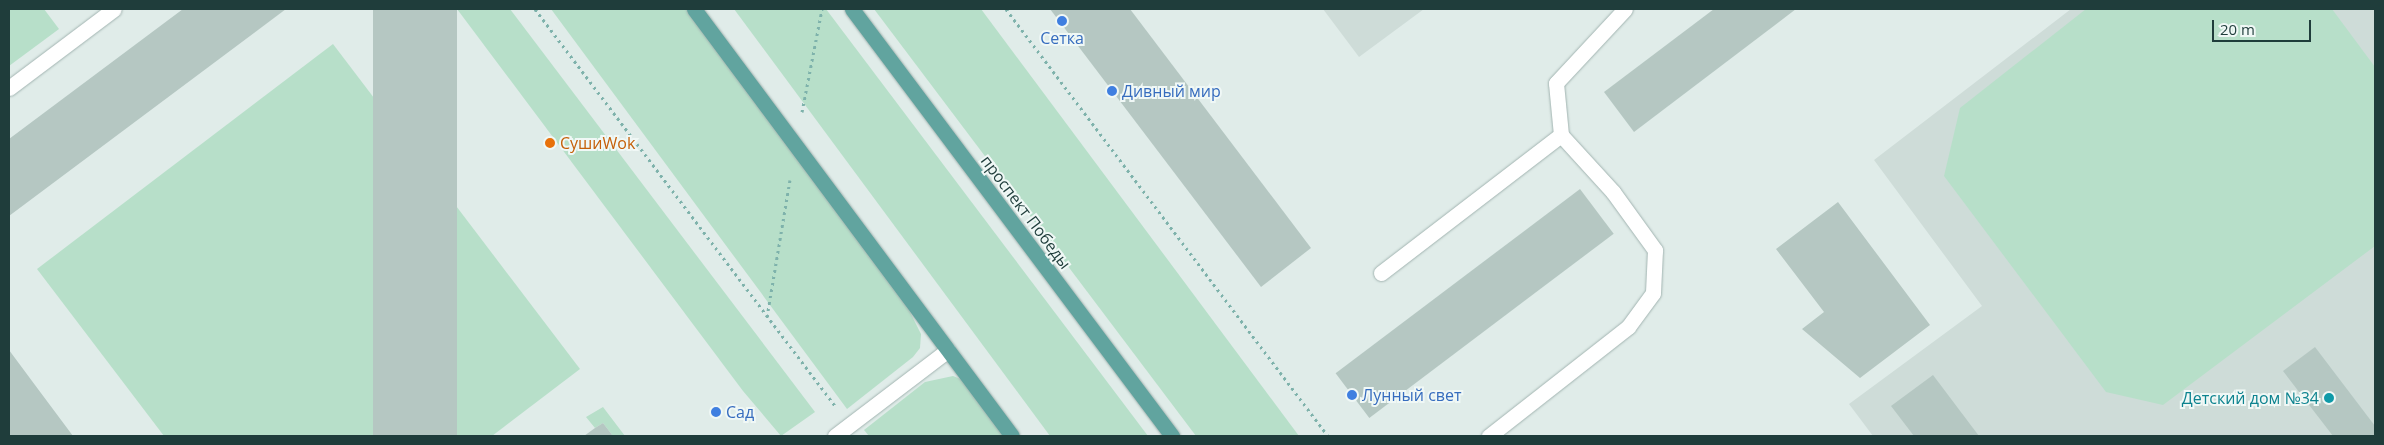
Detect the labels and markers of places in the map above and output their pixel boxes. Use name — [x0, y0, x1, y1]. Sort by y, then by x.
marker: Сетка — [1056, 15, 1068, 27]
place label: Сетка — [1040, 28, 1084, 48]
place label: Дивный мир — [1122, 81, 1221, 101]
marker: Дивный мир — [1106, 85, 1118, 97]
place label: СушиWok — [560, 133, 635, 153]
marker: СушиWok — [544, 137, 556, 149]
place label: Лунный свет — [1362, 385, 1461, 405]
place label: Детский дом №34 — [2182, 388, 2319, 408]
marker: Лунный свет — [1346, 389, 1358, 401]
marker: Детский дом №34 — [2323, 392, 2335, 404]
place label: Сад — [726, 402, 754, 422]
marker: Сад — [710, 406, 722, 418]

